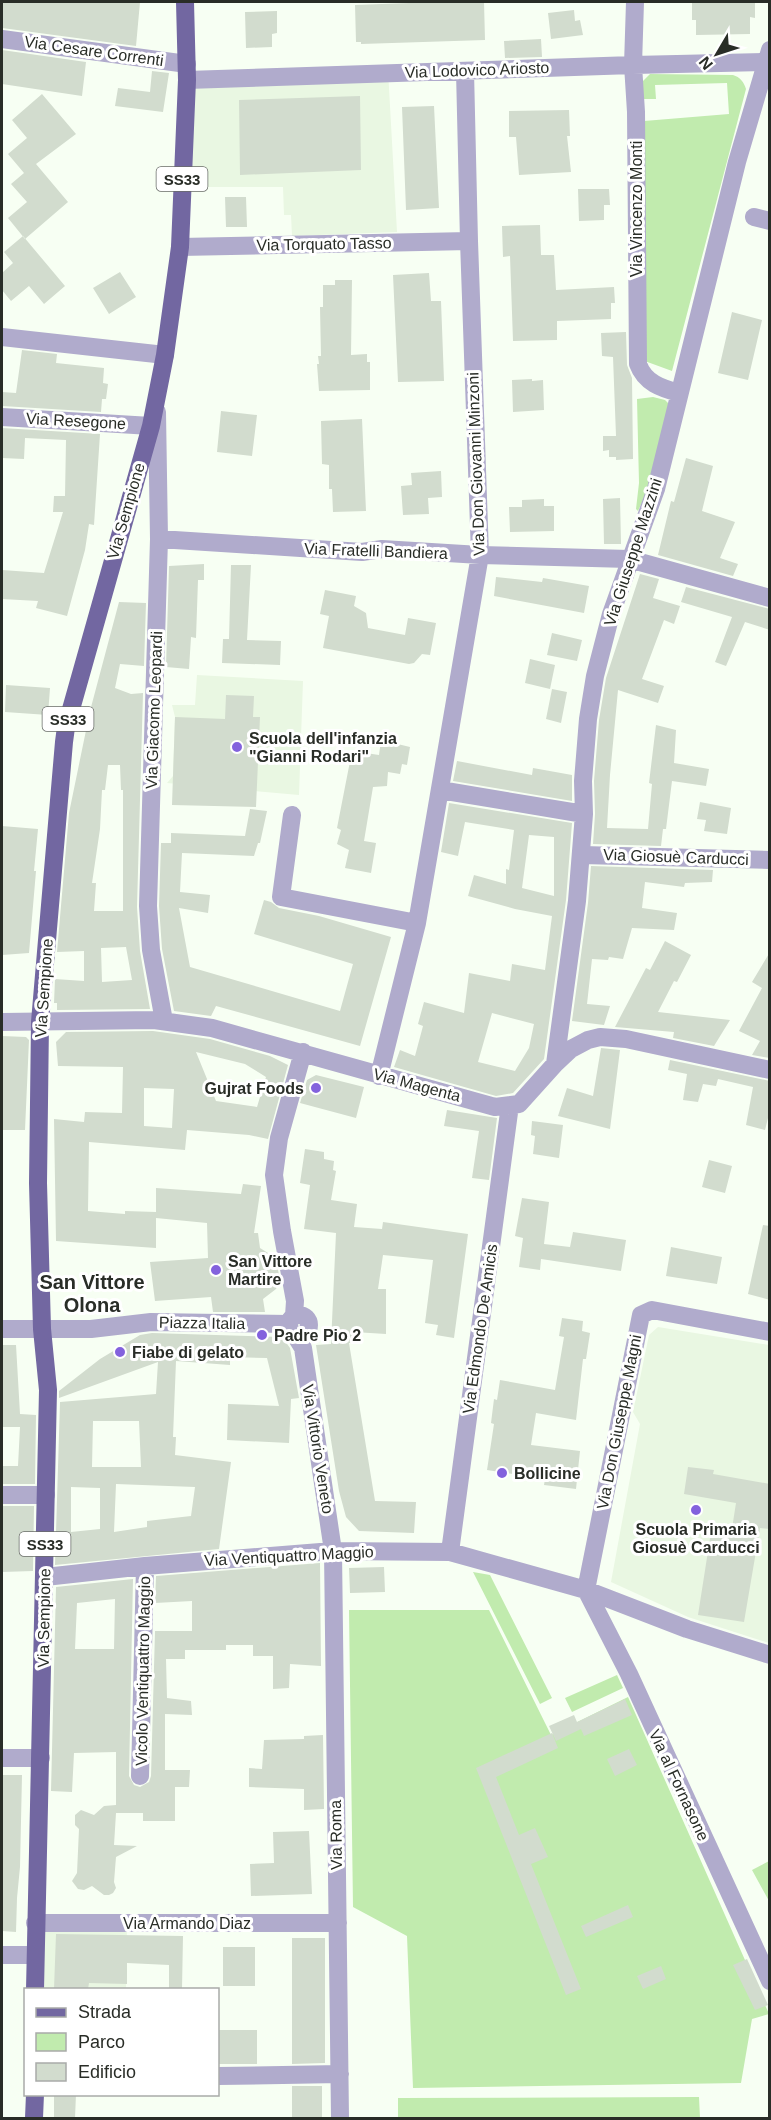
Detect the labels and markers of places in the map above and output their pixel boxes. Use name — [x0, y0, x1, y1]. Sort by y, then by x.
place label: Scuola dell'infanzia "Gianni Rodari" — [249, 730, 397, 765]
marker: Scuola dell'infanzia "Gianni Rodari" — [230, 740, 244, 754]
place label: Gujrat Foods — [204, 1080, 304, 1097]
marker: Gujrat Foods — [309, 1081, 323, 1095]
place label: San Vittore Martire — [228, 1253, 312, 1288]
marker: San Vittore Martire — [209, 1263, 223, 1277]
place label: Padre Pio 2 — [274, 1327, 361, 1344]
marker: Padre Pio 2 — [255, 1328, 269, 1342]
place label: Fiabe di gelato — [132, 1344, 244, 1361]
marker: Fiabe di gelato — [113, 1345, 127, 1359]
place label: Bollicine — [514, 1465, 581, 1482]
marker: Bollicine — [495, 1466, 509, 1480]
marker: Scuola Primaria Giosuè Carducci — [689, 1503, 703, 1517]
place label: Scuola Primaria Giosuè Carducci — [632, 1521, 760, 1556]

